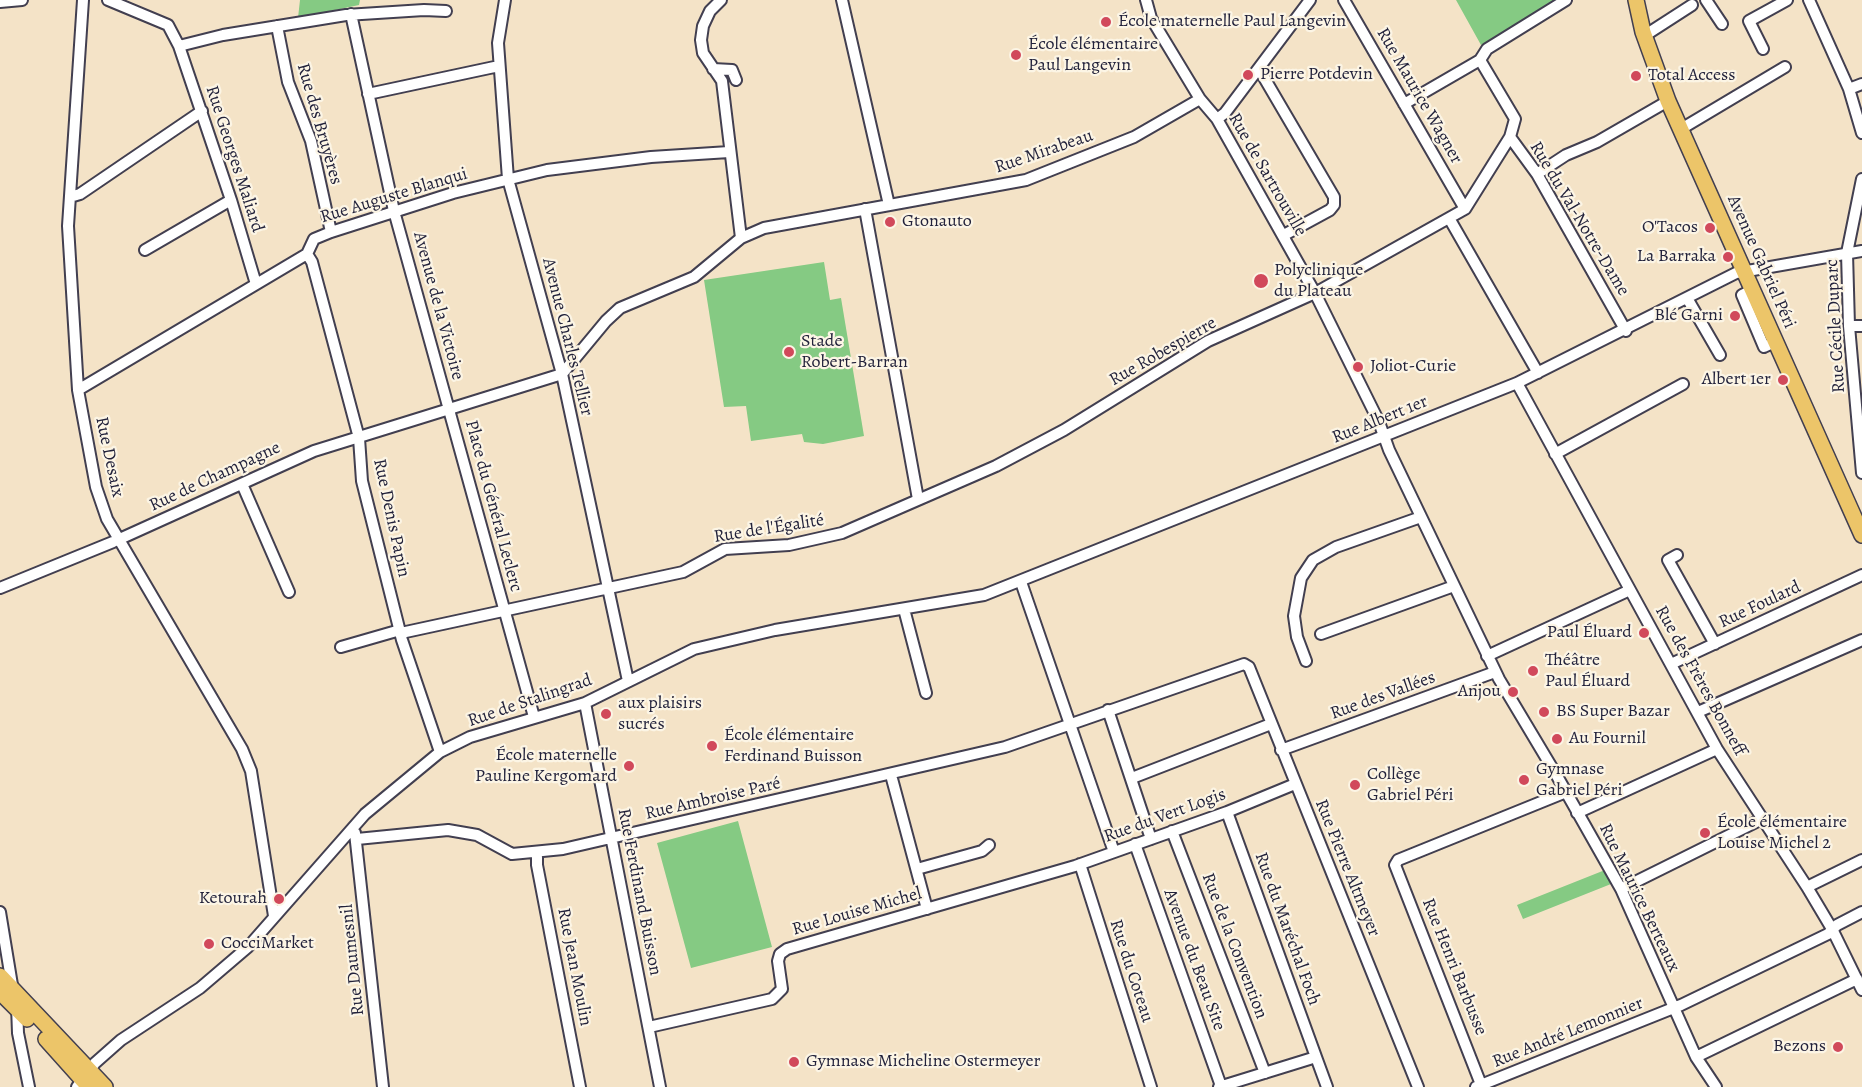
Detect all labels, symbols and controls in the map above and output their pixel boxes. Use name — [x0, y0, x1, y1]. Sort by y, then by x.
place label: École maternelle Paul Langevin — [1118, 11, 1346, 33]
marker: École maternelle Paul Langevin — [1099, 15, 1113, 29]
street label: Rue Maurice Wagner — [1371, 24, 1467, 168]
place label: École élémentaire Paul Langevin — [1028, 34, 1158, 76]
marker: École élémentaire Paul Langevin — [1009, 48, 1023, 62]
street label: Rue des Bruyères — [291, 61, 347, 187]
place label: Pierre Potdevin — [1260, 64, 1373, 86]
place label: Total Access — [1648, 65, 1735, 87]
marker: Pierre Potdevin — [1241, 68, 1255, 82]
marker: Total Access — [1629, 69, 1643, 83]
street label: Rue Georges Maliard — [200, 83, 268, 235]
street label: Rue de Sartrouville — [1223, 109, 1311, 241]
street label: Rue Mirabeau — [992, 125, 1096, 179]
street label: Rue du Val-Notre-Dame — [1524, 138, 1634, 300]
street label: Rue Auguste Blanqui — [318, 163, 470, 229]
street label: Avenue Gabriel Péri — [1722, 192, 1800, 332]
place label: Gtonauto — [902, 211, 972, 233]
marker: Gtonauto — [883, 215, 897, 229]
place label: O'Tacos — [1642, 217, 1698, 239]
marker: O'Tacos — [1703, 221, 1717, 235]
street label: Avenue de la Victoire — [408, 230, 468, 382]
place label: La Barraka — [1637, 246, 1716, 268]
marker: La Barraka — [1721, 250, 1735, 264]
street label: Avenue Charles Tellier — [537, 256, 597, 418]
street label: Rue Cécile Duparc — [1822, 258, 1850, 394]
place label: Polyclinique du Plateau — [1274, 260, 1363, 302]
marker: Polyclinique du Plateau — [1252, 272, 1270, 290]
place label: Blé Garni — [1654, 305, 1723, 327]
marker: Blé Garni — [1728, 309, 1742, 323]
street label: Rue Robespierre — [1106, 313, 1220, 391]
place label: Stade Robert-Barran — [801, 331, 908, 374]
marker: Stade Robert-Barran — [782, 345, 796, 359]
place label: Joliot-Curie — [1370, 356, 1456, 378]
marker: Joliot-Curie — [1351, 360, 1365, 374]
place label: Albert 1er — [1702, 369, 1771, 391]
marker: Albert 1er — [1776, 373, 1790, 387]
street label: Rue Albert 1er — [1329, 391, 1431, 449]
street label: Rue Desaix — [90, 415, 128, 499]
street label: Place du Général Leclerc — [460, 418, 526, 594]
street label: Rue de Champagne — [146, 437, 284, 517]
street label: Rue Denis Papin — [368, 457, 414, 579]
street label: Rue de l'Égalité — [712, 510, 826, 548]
street label: Rue Foulard — [1716, 577, 1804, 633]
street label: Rue des Frères Bonneff — [1650, 602, 1750, 760]
place label: Paul Éluard — [1547, 622, 1632, 644]
marker: Paul Éluard — [1637, 626, 1651, 640]
place label: Théâtre Paul Éluard — [1545, 650, 1630, 692]
marker: Théâtre Paul Éluard — [1526, 664, 1540, 678]
street label: Rue des Vallées — [1327, 667, 1439, 725]
street label: Rue de Stalingrad — [465, 670, 595, 732]
place label: Anjou — [1458, 681, 1501, 703]
marker: Anjou — [1506, 685, 1520, 699]
place label: aux plaisirs sucrés — [618, 693, 702, 736]
place label: BS Super Bazar — [1556, 701, 1670, 723]
marker: BS Super Bazar — [1537, 705, 1551, 719]
marker: aux plaisirs sucrés — [599, 707, 613, 721]
place label: École élémentaire Ferdinand Buisson — [724, 725, 862, 768]
place label: Au Fournil — [1569, 728, 1646, 750]
marker: Au Fournil — [1550, 732, 1564, 746]
marker: École élémentaire Ferdinand Buisson — [705, 739, 719, 753]
place label: École maternelle Pauline Kergomard — [475, 745, 617, 788]
marker: École maternelle Pauline Kergomard — [622, 759, 636, 773]
place label: Gymnase Gabriel Péri — [1536, 759, 1622, 802]
place label: Collège Gabriel Péri — [1367, 764, 1453, 806]
street label: Rue Ambroise Paré — [643, 773, 783, 825]
marker: Gymnase Gabriel Péri — [1517, 773, 1531, 787]
marker: Collège Gabriel Péri — [1348, 778, 1362, 792]
street label: Rue du Vert Logis — [1101, 784, 1229, 848]
street label: Rue Pierre Altmeyer — [1310, 796, 1384, 940]
street label: Rue Ferdinand Buisson — [612, 807, 666, 977]
place label: École élémentaire Louise Michel 2 — [1717, 812, 1847, 854]
street label: Rue Maurice Berteaux — [1594, 820, 1684, 976]
marker: École élémentaire Louise Michel 2 — [1698, 826, 1712, 840]
street label: Rue du Maréchal Foch — [1249, 850, 1325, 1008]
street label: Rue de la Convention — [1196, 870, 1272, 1022]
street label: Rue Louise Michel — [790, 883, 924, 941]
street label: Avenue du Beau Site — [1158, 886, 1230, 1034]
place label: Ketourah — [199, 888, 267, 910]
marker: Ketourah — [272, 892, 286, 906]
street label: Rue Henri Barbusse — [1417, 895, 1491, 1039]
street label: Rue Daumesnil — [336, 903, 370, 1017]
street label: Rue Jean Moulin — [552, 906, 596, 1028]
street label: Rue du Coteau — [1104, 917, 1158, 1025]
place label: CocciMarket — [221, 933, 314, 955]
marker: CocciMarket — [202, 937, 216, 951]
street label: Rue André Lemonnier — [1489, 993, 1647, 1073]
place label: Bezons — [1773, 1036, 1826, 1058]
marker: Bezons — [1831, 1040, 1845, 1054]
place label: Gymnase Micheline Ostermeyer — [806, 1051, 1041, 1073]
marker: Gymnase Micheline Ostermeyer — [787, 1055, 801, 1069]

